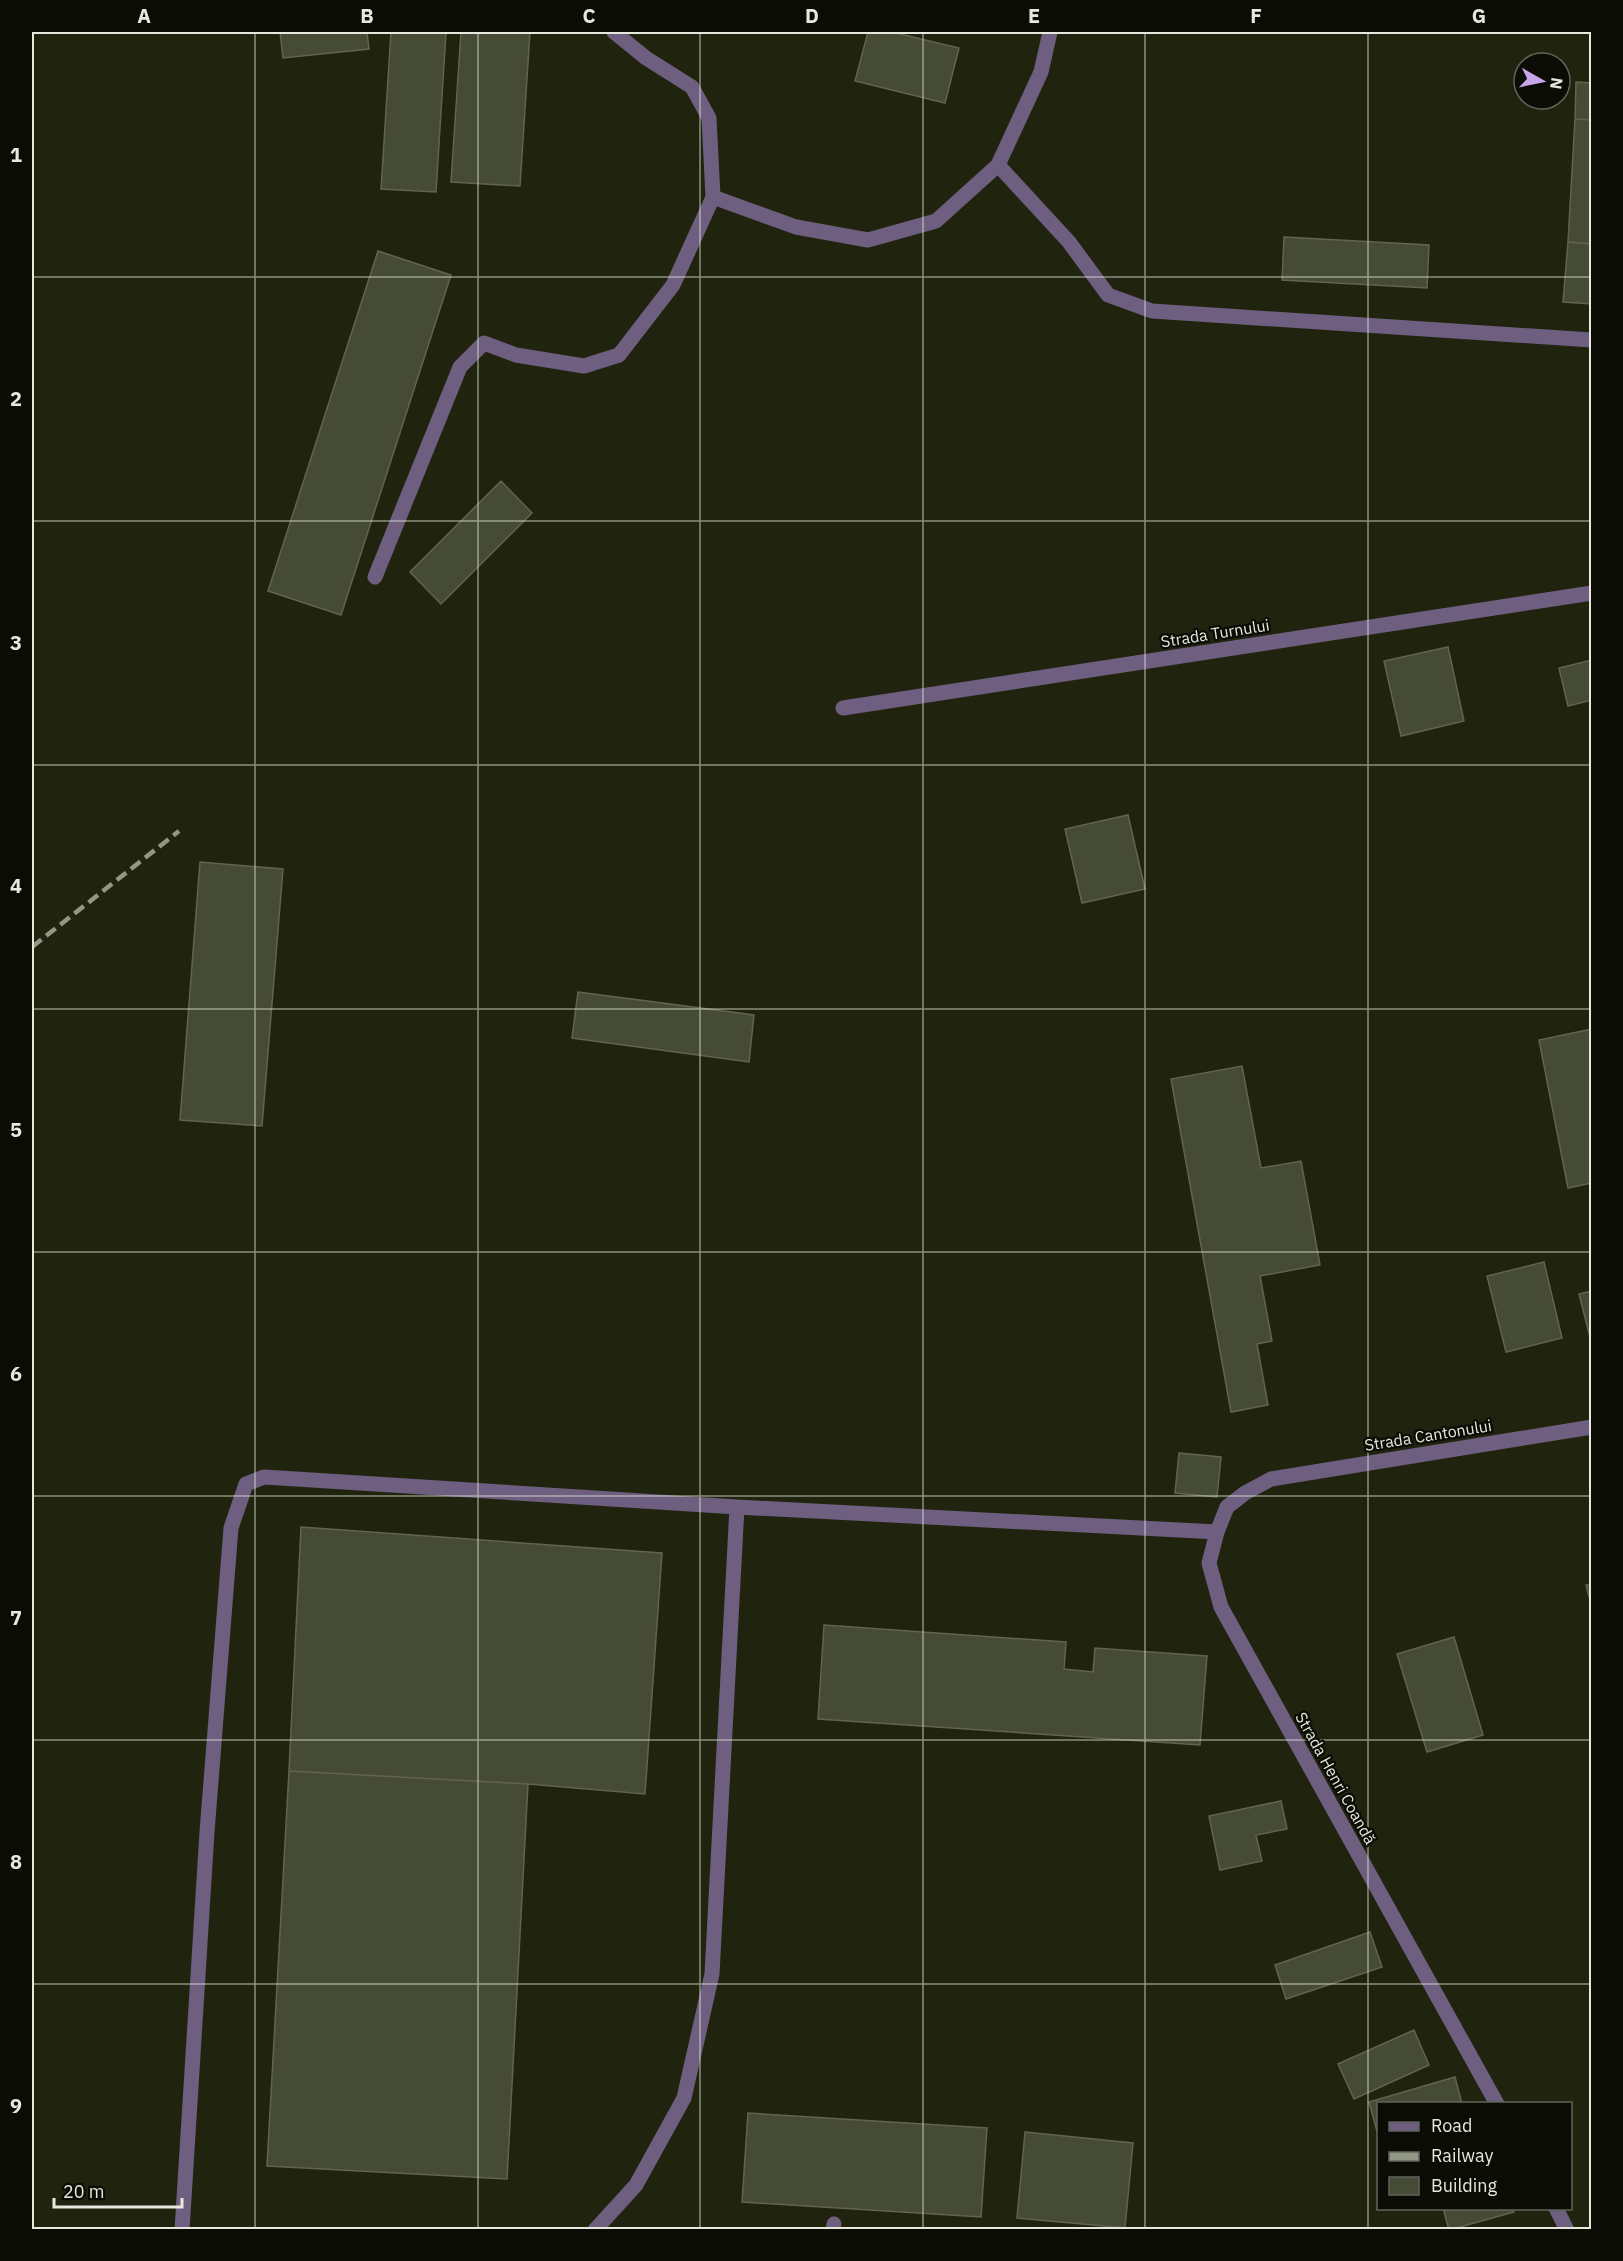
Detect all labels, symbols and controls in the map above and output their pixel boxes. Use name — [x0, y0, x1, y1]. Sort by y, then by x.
text: A — [137, 2, 151, 29]
text: B — [360, 2, 374, 29]
text: C — [582, 2, 596, 29]
text: D — [805, 2, 819, 29]
text: E — [1028, 2, 1040, 29]
text: F — [1250, 2, 1262, 29]
text: G — [1472, 2, 1486, 29]
north arrow — [1512, 51, 1572, 111]
text: N — [1546, 76, 1568, 91]
text: 1 — [10, 141, 22, 168]
text: 2 — [10, 385, 22, 412]
street label: Strada Turnului — [1159, 615, 1271, 651]
text: 3 — [10, 629, 22, 656]
text: 4 — [10, 872, 22, 899]
text: 5 — [10, 1116, 22, 1143]
text: 6 — [10, 1360, 22, 1387]
street label: Strada Cantonului — [1363, 1415, 1493, 1455]
text: 7 — [10, 1604, 22, 1631]
street label: Strada Henri Coandă — [1291, 1708, 1381, 1848]
text: 8 — [10, 1848, 22, 1875]
text: 9 — [10, 2092, 22, 2119]
legend — [1377, 2102, 1572, 2210]
text: Road — [1431, 2114, 1472, 2137]
text: Railway — [1431, 2144, 1493, 2167]
scale bar — [54, 2171, 182, 2209]
text: Building — [1431, 2174, 1498, 2197]
text: 20 m — [63, 2180, 105, 2203]

